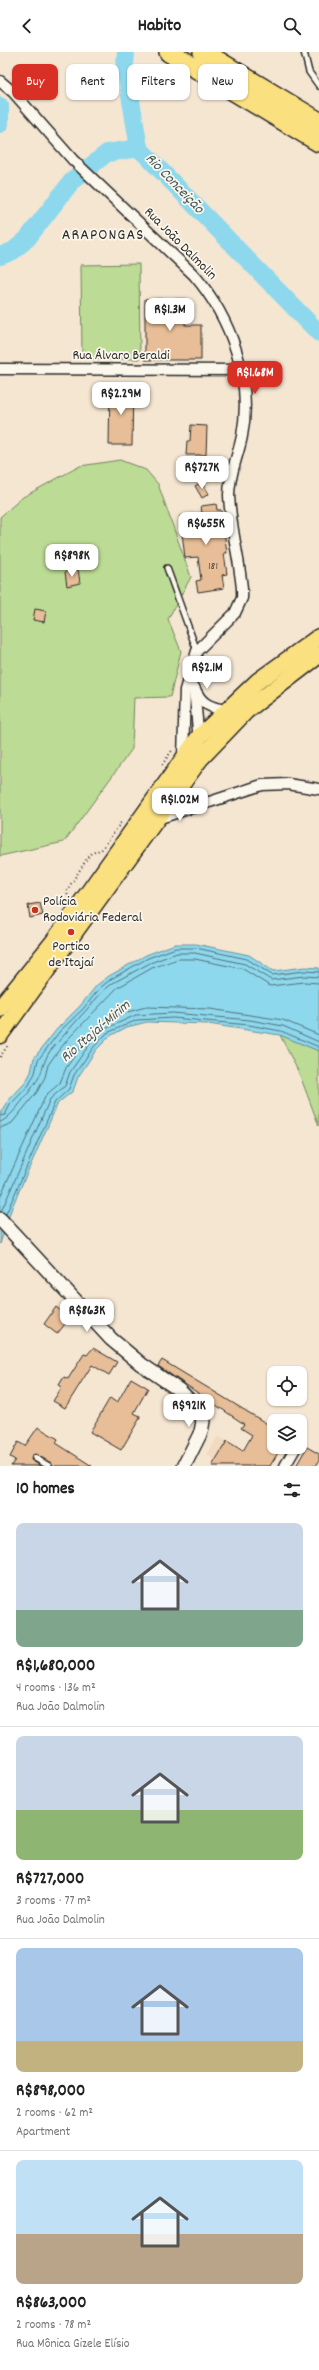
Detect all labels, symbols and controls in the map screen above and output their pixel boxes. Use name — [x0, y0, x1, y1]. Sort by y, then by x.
text: Habito — [138, 14, 181, 39]
icon: back — [16, 15, 38, 37]
icon: search — [281, 15, 303, 37]
chip: Buy — [12, 64, 58, 100]
chip: Rent — [66, 64, 119, 100]
chip: Filters — [127, 64, 190, 100]
chip: New — [198, 64, 248, 100]
water label: Rio Conceição — [139, 149, 209, 220]
street label: Rua João Dalmolin — [139, 203, 221, 285]
district label: ARAPONGAS — [62, 224, 144, 247]
pin: R$1.3M — [137, 298, 203, 332]
text: R$1.3M — [154, 301, 186, 320]
street label: Rua Álvaro Beraldi — [72, 346, 170, 366]
pin: R$1.68M — [218, 361, 292, 395]
text: R$1.68M — [236, 364, 274, 383]
pin: R$2.29M — [84, 382, 158, 416]
text: R$2.29M — [101, 385, 141, 404]
pin: R$727K — [169, 456, 235, 490]
text: R$727K — [185, 459, 219, 478]
pin: R$655K — [173, 512, 239, 546]
text: R$655K — [187, 515, 225, 534]
pin: R$898K — [39, 544, 105, 578]
text: R$898K — [54, 547, 90, 566]
house number: 181 — [208, 558, 218, 575]
pin: R$2.1M — [174, 656, 240, 690]
text: R$2.1M — [191, 659, 223, 678]
pin: R$1.02M — [143, 788, 217, 822]
text: R$1.02M — [161, 791, 199, 810]
place label: Polícia Rodoviária Federal — [43, 892, 143, 928]
marker: Polícia Rodoviária Federal — [30, 905, 40, 915]
marker: Portico de Itajaí — [66, 927, 76, 937]
place label: Portico de Itajaí — [49, 937, 95, 973]
water label: Rio Itajaí-Mirim — [56, 995, 136, 1069]
pin: R$863K — [54, 1299, 120, 1333]
text: R$863K — [69, 1302, 105, 1321]
map controls — [267, 1366, 307, 1454]
button: locate — [267, 1366, 307, 1406]
pin: R$921K — [156, 1394, 222, 1428]
text: R$921K — [172, 1397, 206, 1416]
button: layers — [267, 1414, 307, 1454]
text: 10 homes — [16, 1478, 75, 1502]
icon: filters — [281, 1479, 303, 1501]
icon: home — [124, 1549, 196, 1621]
text: R$1,680,000 — [16, 1655, 95, 1679]
text: 4 rooms · 136 m² — [16, 1679, 96, 1698]
text: Rua João Dalmolin — [16, 1698, 105, 1717]
icon: home — [124, 1762, 196, 1834]
text: R$727,000 — [16, 1868, 84, 1892]
text: 3 rooms · 77 m² — [16, 1892, 91, 1911]
text: Rua João Dalmolin — [16, 1911, 105, 1930]
icon: home — [124, 1974, 196, 2046]
text: R$898,000 — [16, 2080, 85, 2104]
text: 2 rooms · 62 m² — [16, 2104, 93, 2123]
text: Apartment — [16, 2123, 70, 2142]
icon: home — [124, 2186, 196, 2258]
text: R$863,000 — [16, 2292, 87, 2316]
text: 2 rooms · 78 m² — [16, 2316, 91, 2335]
text: Rua Mônica Gizele Elísio — [16, 2335, 130, 2354]

